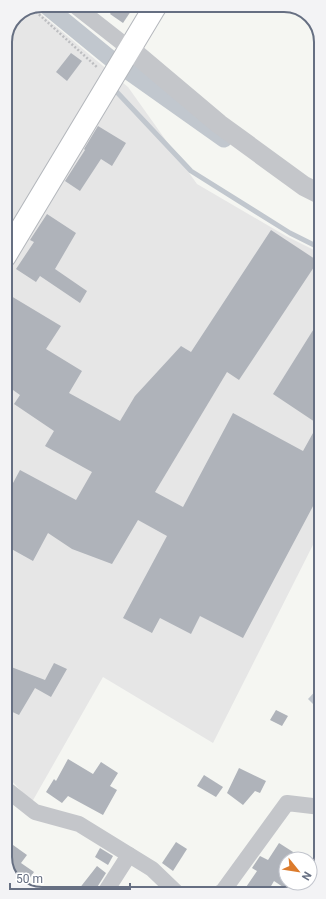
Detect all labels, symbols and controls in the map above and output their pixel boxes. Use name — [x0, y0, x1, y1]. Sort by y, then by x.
north arrow — [278, 851, 318, 891]
scale bar — [10, 865, 130, 891]
text: N — [299, 869, 314, 883]
text: 50 m — [16, 872, 43, 886]

